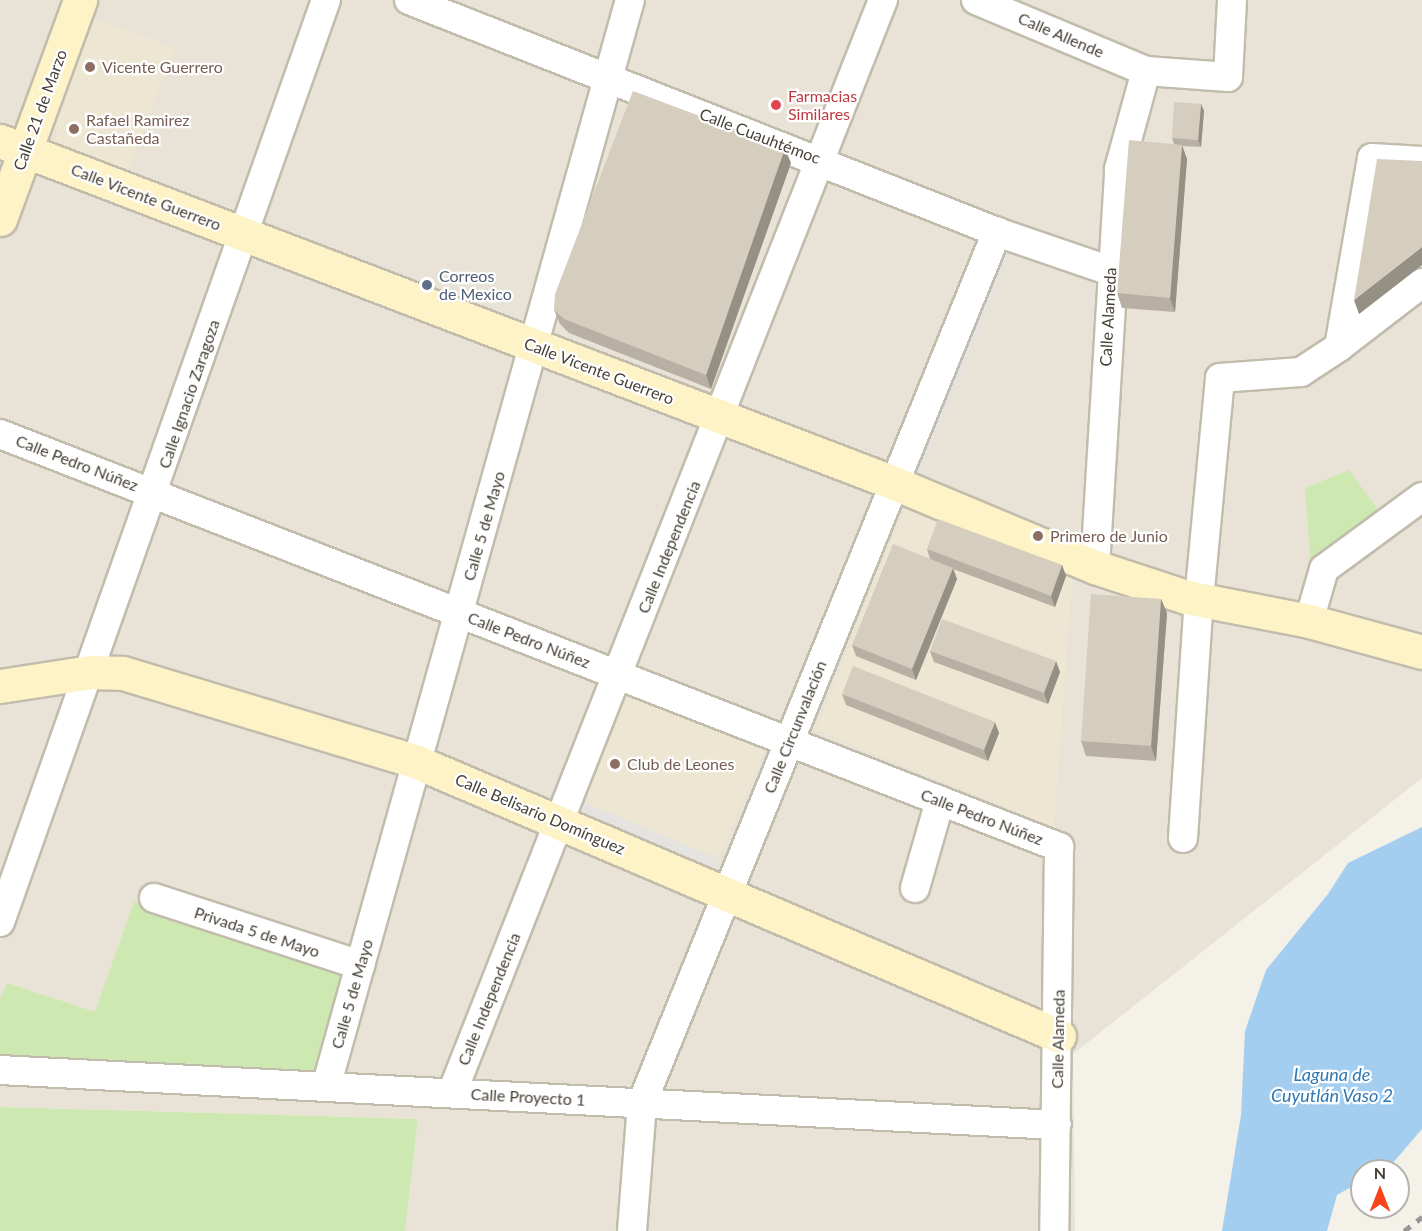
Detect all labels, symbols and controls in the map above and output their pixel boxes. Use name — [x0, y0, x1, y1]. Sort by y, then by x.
street label: Calle Allende — [1015, 8, 1107, 62]
street label: Calle 21 de Marzo — [9, 47, 71, 173]
place label: Vicente Guerrero — [102, 57, 223, 77]
marker: Vicente Guerrero — [83, 60, 97, 74]
place label: Farmacias Similares — [788, 86, 857, 124]
marker: Farmacias Similares — [769, 98, 783, 112]
street label: Calle Cuauhtémoc — [697, 104, 823, 168]
place label: Rafael Ramirez Castañeda — [86, 110, 190, 148]
marker: Rafael Ramirez Castañeda — [67, 122, 81, 136]
street label: Calle Vicente Guerrero — [68, 159, 224, 235]
place label: Correos de Mexico — [439, 266, 512, 304]
street label: Calle Alameda — [1096, 267, 1120, 367]
marker: Correos de Mexico — [420, 278, 434, 292]
street label: Calle Ignacio Zaragoza — [154, 317, 224, 471]
street label: Calle Vicente Guerrero — [521, 333, 677, 409]
street label: Calle Pedro Núñez — [13, 431, 141, 495]
street label: Calle 5 de Mayo — [459, 469, 509, 583]
street label: Calle Independencia — [634, 478, 704, 616]
place label: Primero de Junio — [1050, 526, 1168, 546]
marker: Primero de Junio — [1031, 529, 1045, 543]
street label: Calle Pedro Núñez — [465, 608, 593, 672]
street label: Calle Circunvalación — [760, 658, 830, 796]
place label: Club de Leones — [627, 754, 734, 774]
marker: Club de Leones — [608, 757, 622, 771]
street label: Calle Belisario Domínguez — [452, 769, 628, 859]
street label: Calle Pedro Núñez — [918, 785, 1046, 849]
street label: Privada 5 de Mayo — [192, 903, 322, 961]
street label: Calle Independencia — [454, 930, 524, 1068]
street label: Calle 5 de Mayo — [327, 937, 377, 1051]
street label: Calle Alameda — [1048, 989, 1068, 1089]
water label: Laguna de Cuyutlán Vaso 2 — [1271, 1064, 1393, 1106]
street label: Calle Proyecto 1 — [470, 1084, 586, 1110]
north arrow — [1350, 1159, 1410, 1219]
text: N — [1374, 1163, 1386, 1182]

